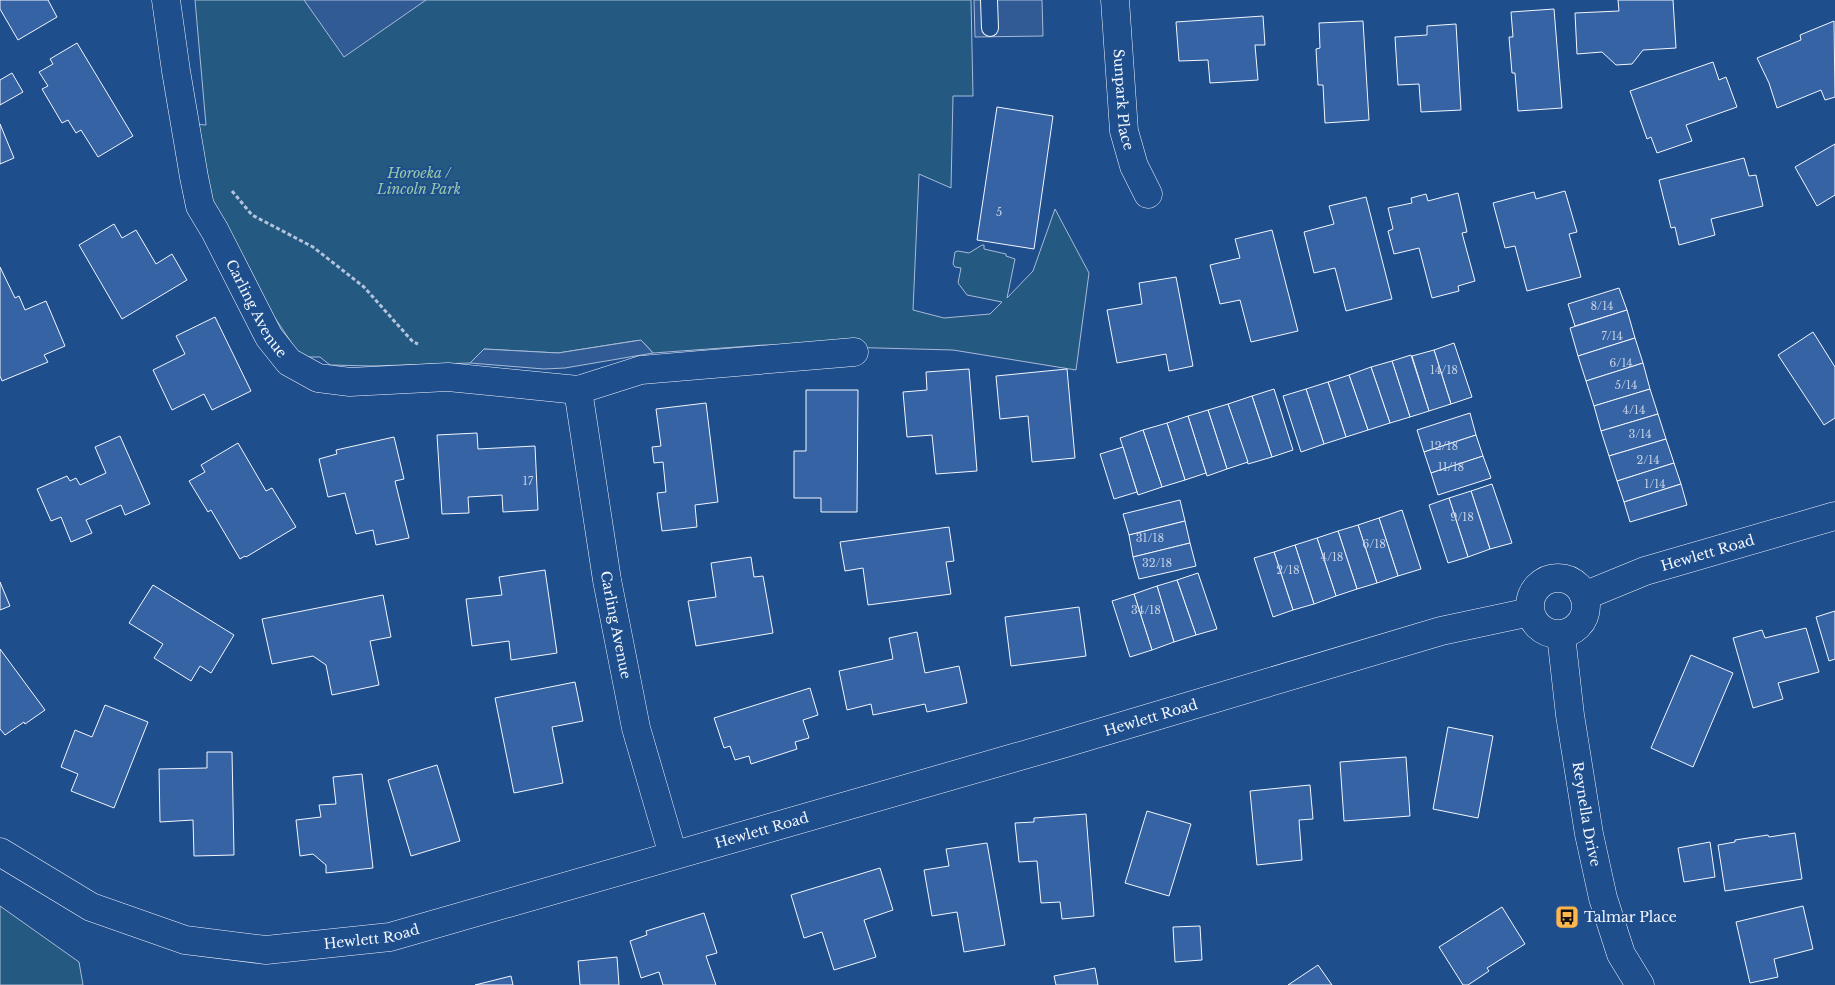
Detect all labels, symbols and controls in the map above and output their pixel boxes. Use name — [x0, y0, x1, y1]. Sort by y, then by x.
street label: Sunpark Place — [1109, 48, 1138, 152]
park label: Horoeka / Lincoln Park — [376, 164, 461, 198]
house number: 5 — [996, 205, 1002, 219]
street label: Carling Avenue — [222, 256, 291, 361]
house number: 8/14 — [1590, 299, 1614, 313]
house number: 7/14 — [1601, 329, 1623, 343]
house number: 6/14 — [1609, 356, 1633, 370]
house number: 14/18 — [1430, 363, 1458, 377]
house number: 5/14 — [1615, 378, 1637, 392]
house number: 4/14 — [1623, 403, 1645, 417]
house number: 3/14 — [1628, 427, 1652, 441]
house number: 12/18 — [1430, 439, 1458, 453]
house number: 2/14 — [1636, 453, 1660, 467]
house number: 11/18 — [1438, 460, 1464, 474]
house number: 17 — [523, 474, 534, 488]
house number: 1/14 — [1644, 477, 1666, 491]
house number: 9/18 — [1450, 510, 1474, 524]
house number: 31/18 — [1136, 531, 1164, 545]
street label: Hewlett Road — [1659, 531, 1757, 575]
house number: 6/18 — [1362, 537, 1386, 551]
house number: 4/18 — [1320, 550, 1344, 564]
house number: 32/18 — [1142, 556, 1172, 570]
house number: 2/18 — [1276, 563, 1300, 577]
street label: Carling Avenue — [597, 570, 635, 681]
house number: 34/18 — [1131, 603, 1161, 617]
street label: Hewlett Road — [1102, 695, 1200, 740]
street label: Reynella Drive — [1569, 760, 1605, 868]
street label: Hewlett Road — [713, 808, 811, 852]
bus stop icon: Talmar Place — [1554, 904, 1580, 930]
place label: Talmar Place — [1584, 908, 1677, 926]
street label: Hewlett Road — [323, 920, 422, 953]

